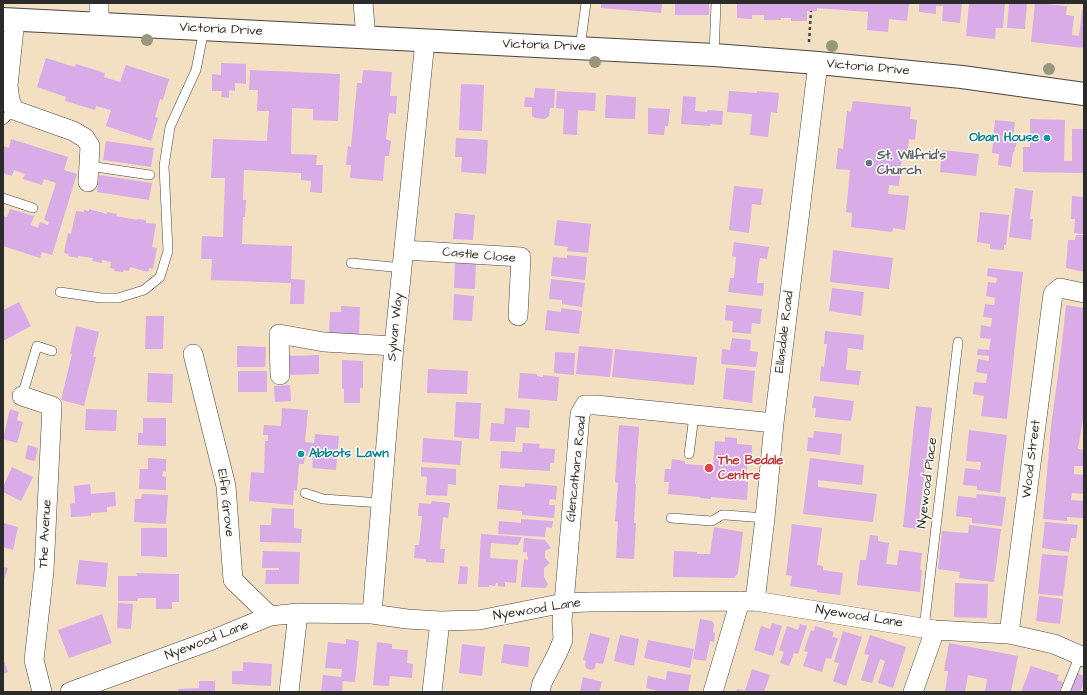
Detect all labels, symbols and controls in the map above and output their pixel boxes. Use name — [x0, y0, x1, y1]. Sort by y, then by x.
street label: Victoria Drive — [179, 20, 263, 40]
street label: Victoria Drive — [502, 37, 586, 55]
street label: Victoria Drive — [826, 57, 910, 79]
place label: Oban House — [969, 130, 1039, 146]
marker: Oban House — [1042, 133, 1052, 143]
place label: St. Wilfrid's Church — [877, 148, 946, 179]
marker: St. Wilfrid's Church — [864, 158, 874, 168]
street label: Castle Close — [441, 245, 517, 267]
street label: Ellasdale Road — [772, 290, 798, 374]
street label: Sylvan Way — [385, 292, 407, 362]
street label: Glencathara Road — [564, 415, 590, 523]
street label: Wood Street — [1019, 419, 1045, 499]
street label: Nyewood Place — [915, 437, 941, 529]
place label: Abbots Lawn — [309, 446, 389, 462]
marker: Abbots Lawn — [296, 449, 306, 459]
place label: The Bedale Centre — [718, 453, 783, 484]
marker: The Bedale Centre — [703, 462, 715, 474]
street label: Elfin Grove — [213, 468, 237, 538]
street label: The Avenue — [36, 499, 56, 569]
street label: Nyewood Lane — [492, 595, 582, 625]
street label: Nyewood Lane — [814, 602, 904, 632]
street label: Nyewood Lane — [163, 618, 251, 664]

